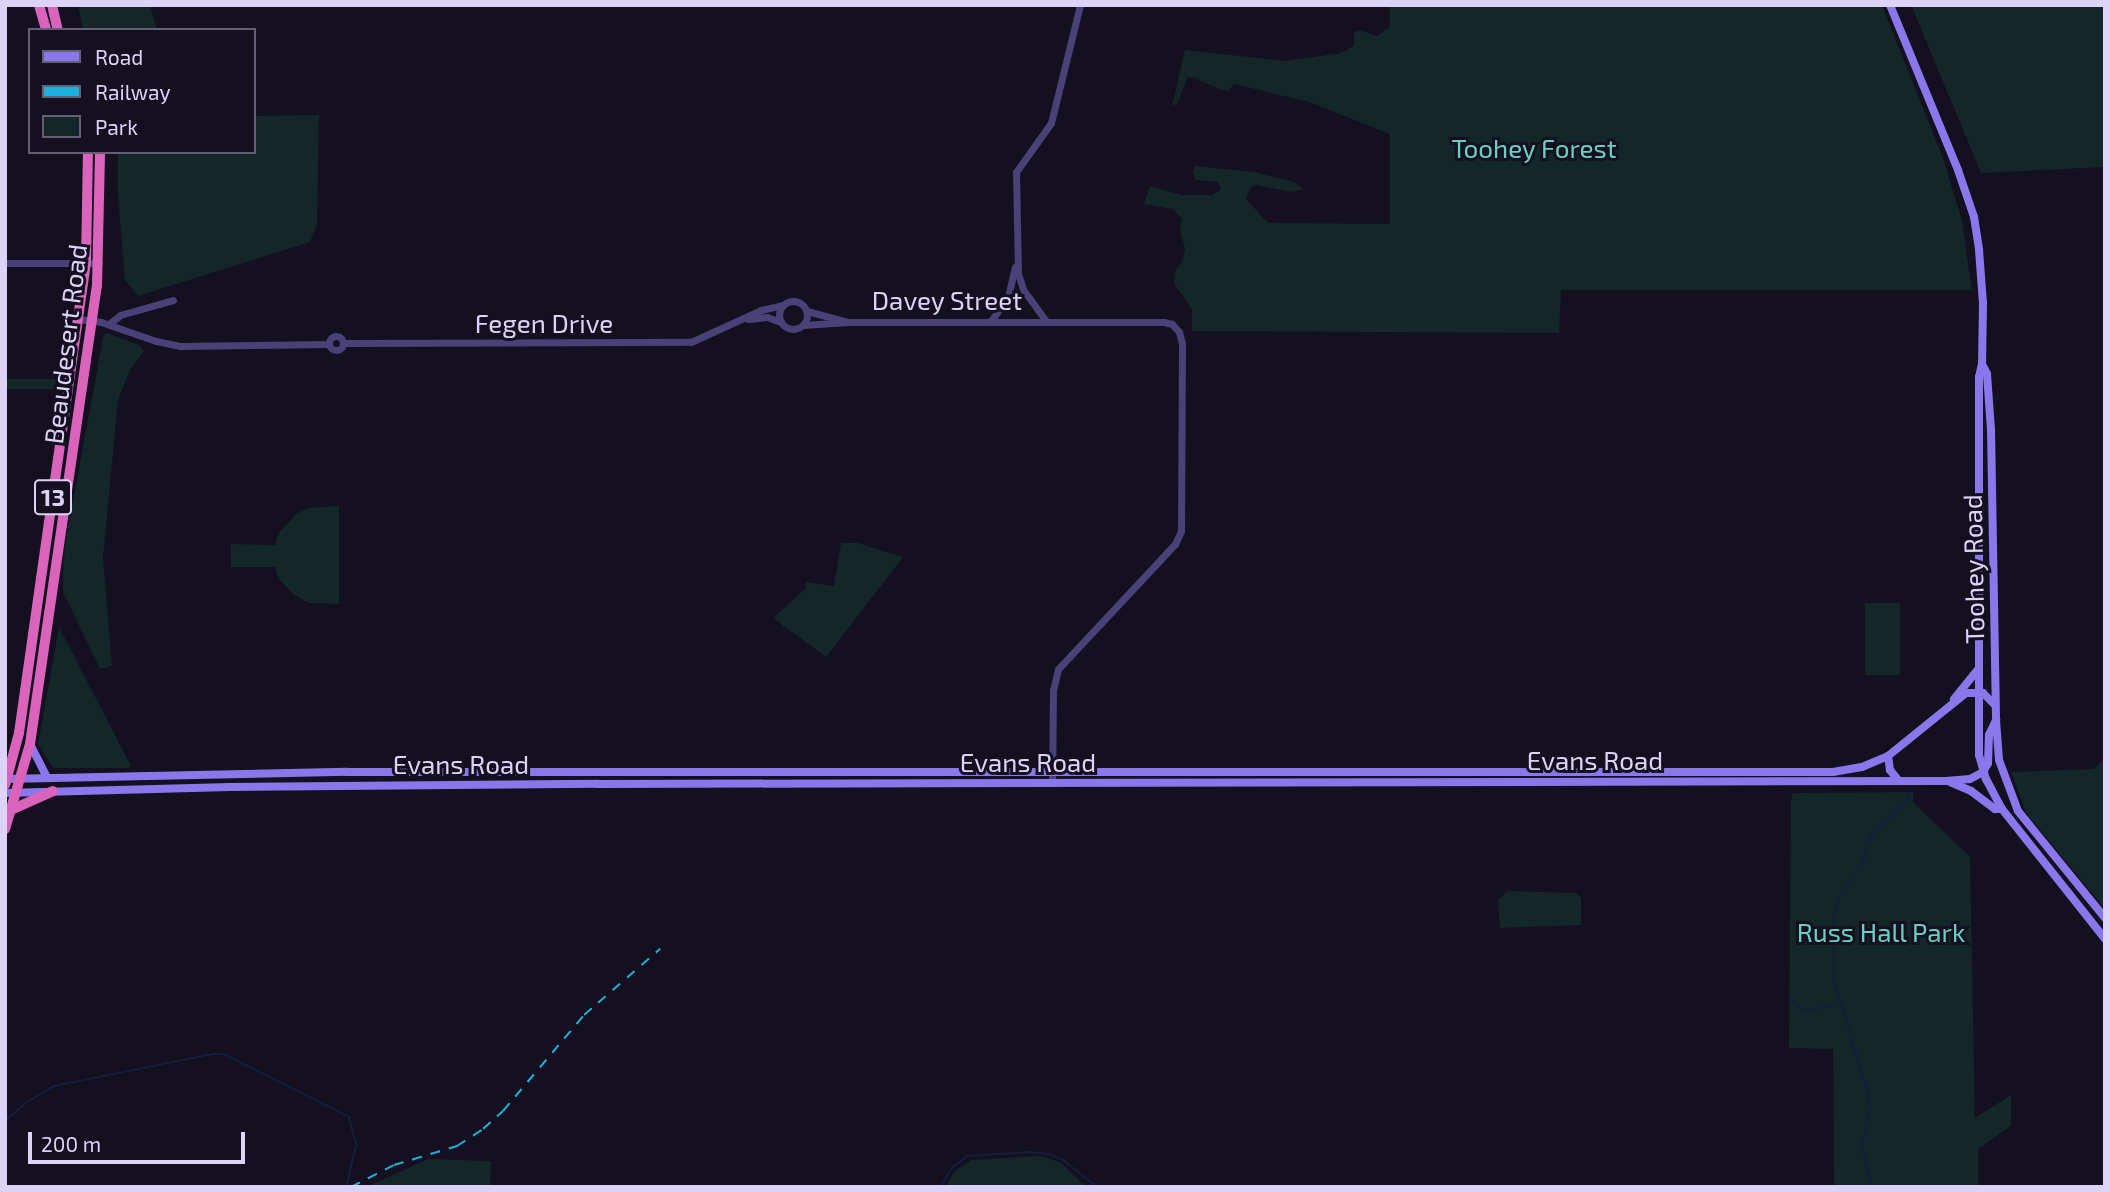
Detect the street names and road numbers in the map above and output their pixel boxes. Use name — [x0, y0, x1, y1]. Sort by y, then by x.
street label: Beaudesert Road — [37, 242, 93, 446]
street label: Davey Street — [872, 284, 1022, 316]
street label: Fegen Drive — [475, 307, 613, 339]
road number: 13 — [34, 476, 72, 518]
street label: Toohey Road — [1956, 494, 1990, 644]
street label: Evans Road — [1527, 744, 1663, 776]
street label: Evans Road — [960, 746, 1096, 778]
street label: Evans Road — [393, 748, 529, 780]

